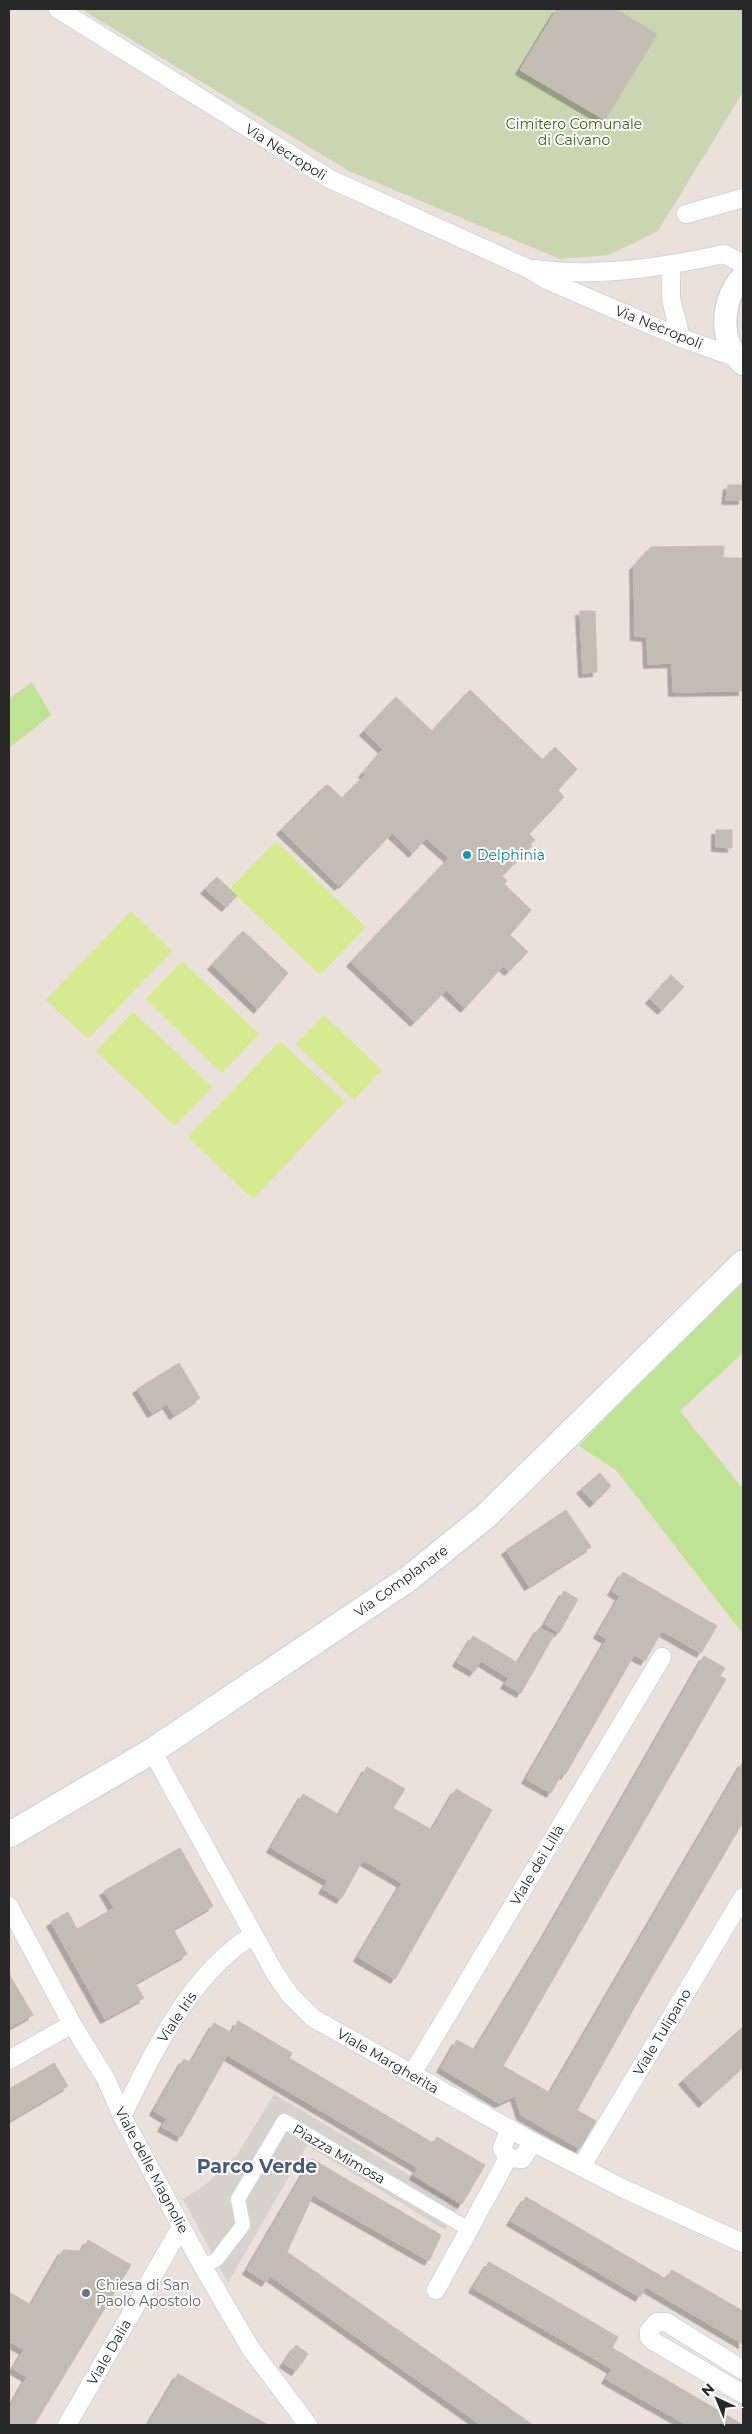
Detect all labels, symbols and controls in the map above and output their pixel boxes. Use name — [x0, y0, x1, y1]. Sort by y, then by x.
park label: Cimitero Comunale di Caivano — [506, 115, 642, 149]
street label: Via Necropoli — [242, 120, 330, 184]
street label: Via Necropoli — [613, 301, 705, 353]
place label: Delphinia — [477, 846, 545, 864]
marker: Delphinia — [461, 849, 473, 861]
street label: Via Complanare — [351, 1541, 451, 1621]
street label: Viale dei Lillà — [506, 1822, 568, 1908]
street label: Viale Tulipano — [629, 1985, 695, 2079]
street label: Viale Iris — [153, 1988, 201, 2046]
street label: Viale Margherita — [334, 2024, 442, 2098]
street label: Viale delle Magnolie — [111, 2104, 193, 2236]
street label: Piazza Mimosa — [289, 2120, 389, 2188]
district label: Parco Verde — [197, 2155, 317, 2178]
place label: Chiesa di San Paolo Apostolo — [96, 2276, 201, 2310]
marker: Chiesa di San Paolo Apostolo — [80, 2287, 92, 2299]
street label: Viale Dalia — [83, 2316, 135, 2388]
north arrow — [692, 2374, 742, 2424]
text: N — [698, 2379, 718, 2400]

